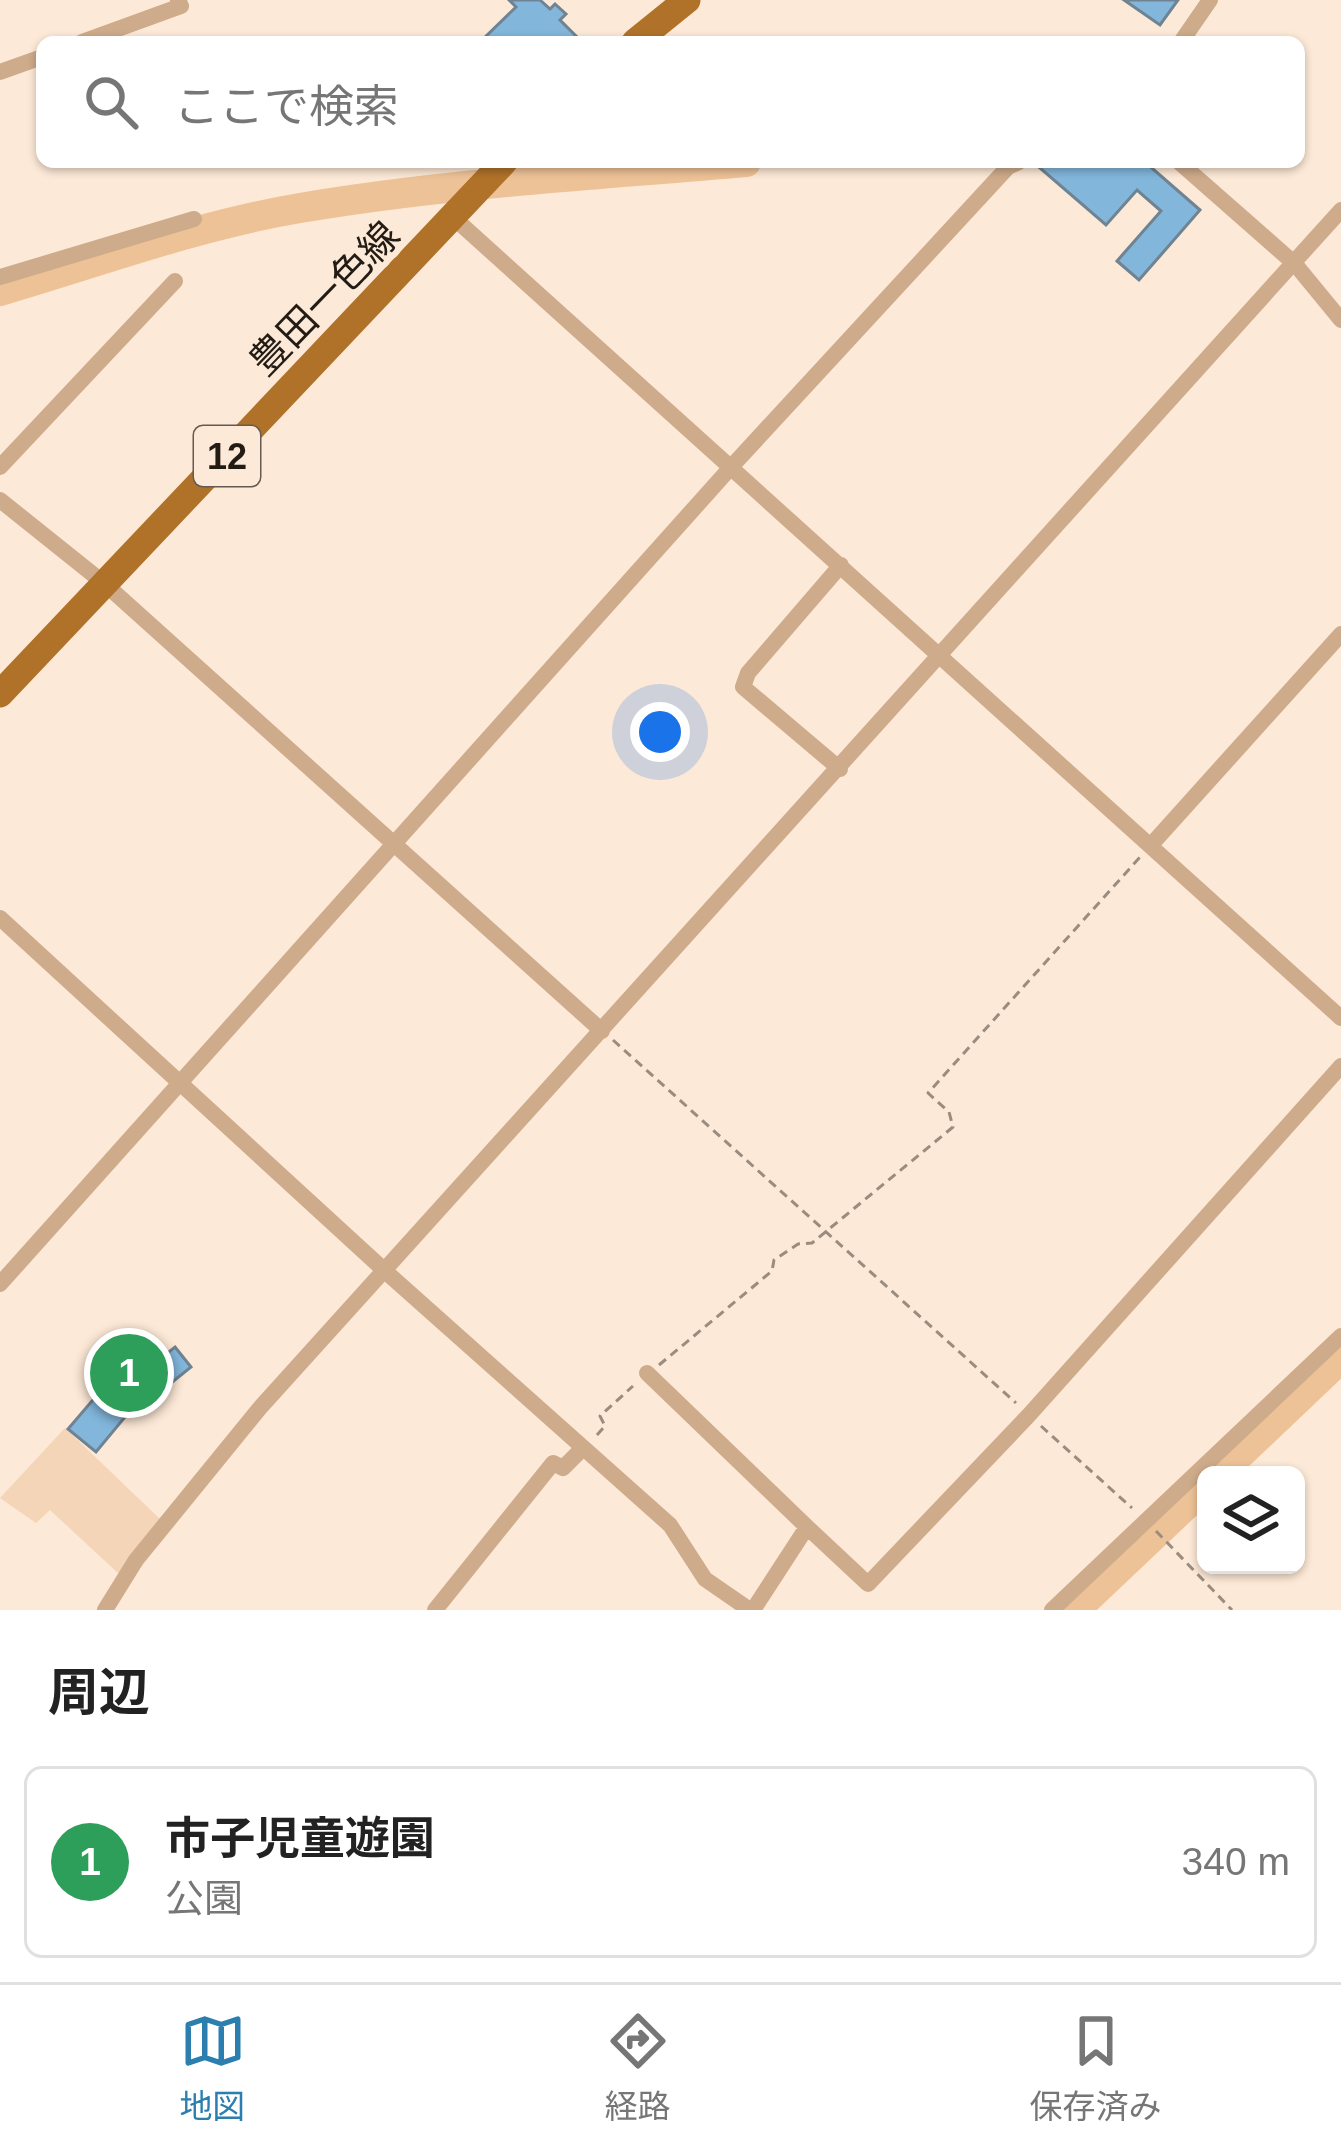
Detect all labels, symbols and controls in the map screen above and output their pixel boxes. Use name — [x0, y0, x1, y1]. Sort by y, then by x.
search box — [36, 36, 1305, 168]
icon: search — [78, 69, 144, 135]
text: ここで検索 — [174, 81, 399, 132]
street label: 豊田一色線 — [241, 213, 408, 383]
road number: 12 — [194, 426, 260, 486]
your location — [630, 702, 690, 762]
pin: 1 — [90, 1328, 168, 1418]
map controls — [1197, 1466, 1305, 1574]
button: layers — [1197, 1466, 1305, 1574]
text: 周辺 — [48, 1664, 150, 1721]
text: 市子児童遊園 — [165, 1813, 435, 1864]
text: 1 — [79, 1840, 101, 1883]
text: 340 m — [1182, 1840, 1290, 1883]
text: 公園 — [165, 1877, 243, 1920]
tab: 地図 — [180, 2008, 246, 2128]
tab: 経路 — [605, 2008, 671, 2128]
tab: 保存済み — [1030, 2008, 1162, 2128]

